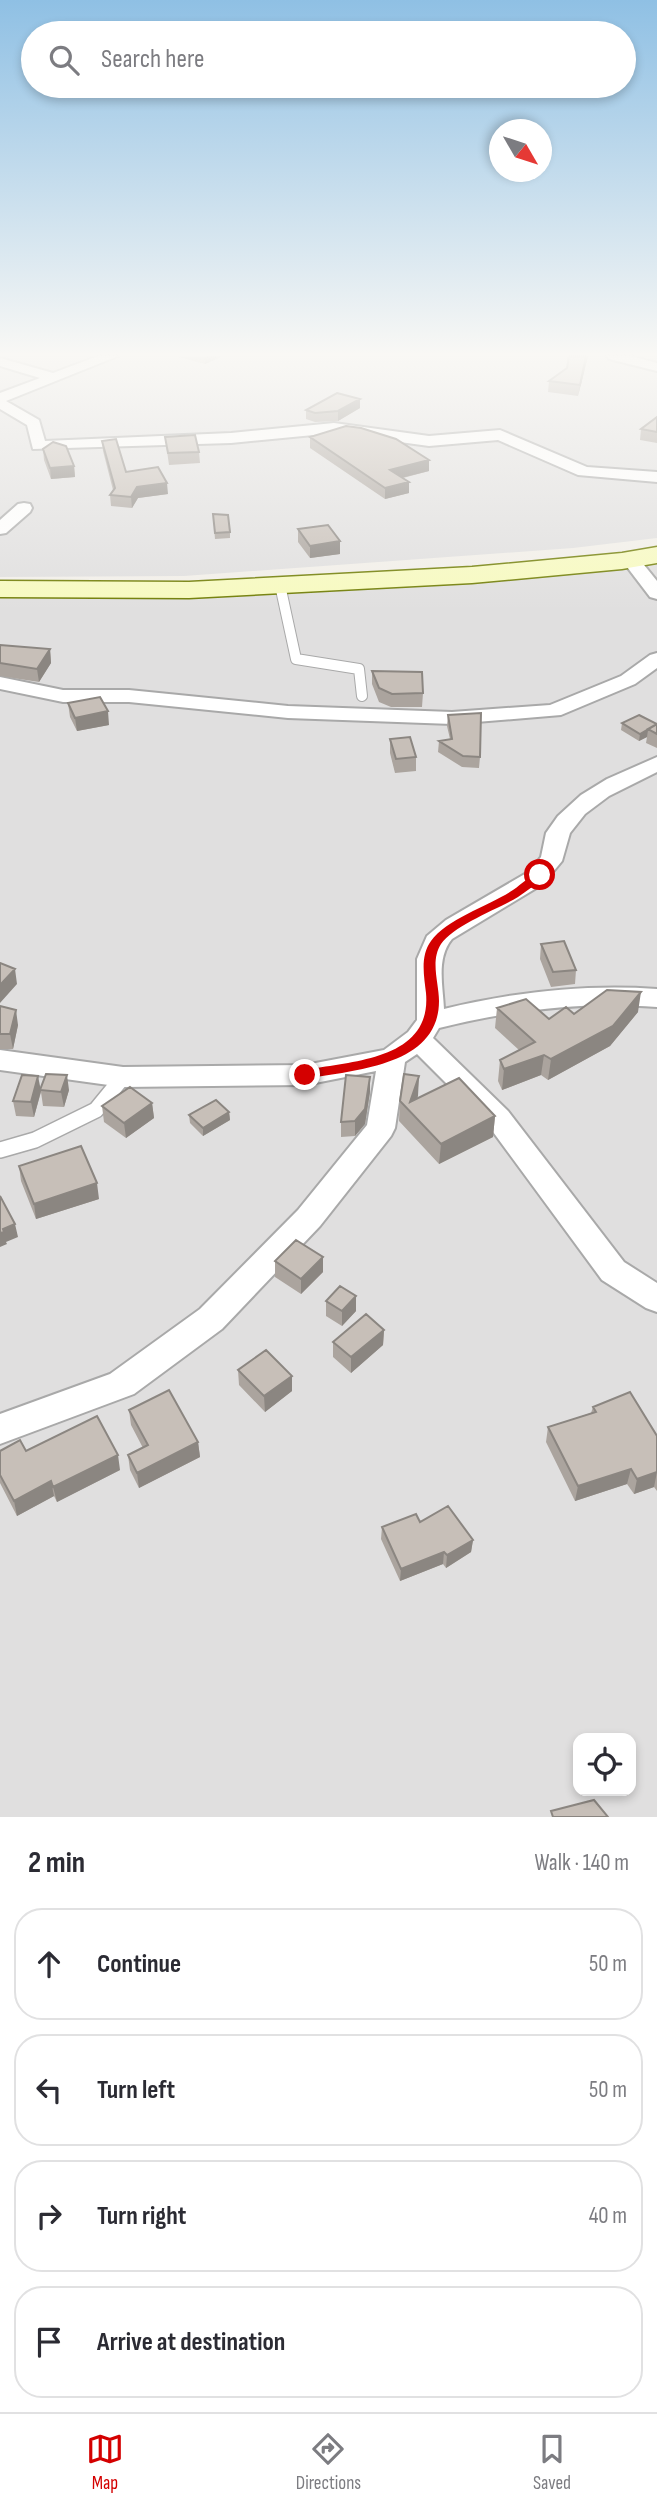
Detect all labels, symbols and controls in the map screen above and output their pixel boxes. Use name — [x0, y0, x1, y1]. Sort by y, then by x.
search box — [21, 21, 636, 98]
icon: search — [45, 41, 83, 79]
text: Search here — [101, 44, 204, 75]
north arrow — [489, 119, 552, 182]
route start — [524, 859, 555, 890]
route end — [289, 1059, 320, 1090]
map controls — [573, 1733, 636, 1796]
button: locate — [573, 1733, 636, 1796]
text: 2 min — [28, 1845, 85, 1881]
text: Walk · 140 m — [534, 1849, 629, 1877]
icon: ahead — [30, 1945, 68, 1983]
text: Continue — [97, 1949, 181, 1980]
text: 50 m — [589, 1950, 627, 1978]
icon: left — [30, 2071, 68, 2109]
text: Turn left — [97, 2075, 175, 2106]
text: 50 m — [589, 2076, 627, 2104]
icon: right — [30, 2197, 68, 2235]
text: Turn right — [97, 2201, 186, 2232]
text: 40 m — [589, 2202, 627, 2230]
icon: arrive — [30, 2323, 68, 2361]
text: Arrive at destination — [97, 2327, 285, 2358]
tab: Map — [86, 2430, 124, 2495]
tab: Directions — [296, 2430, 361, 2495]
tab: Saved — [533, 2430, 571, 2495]

